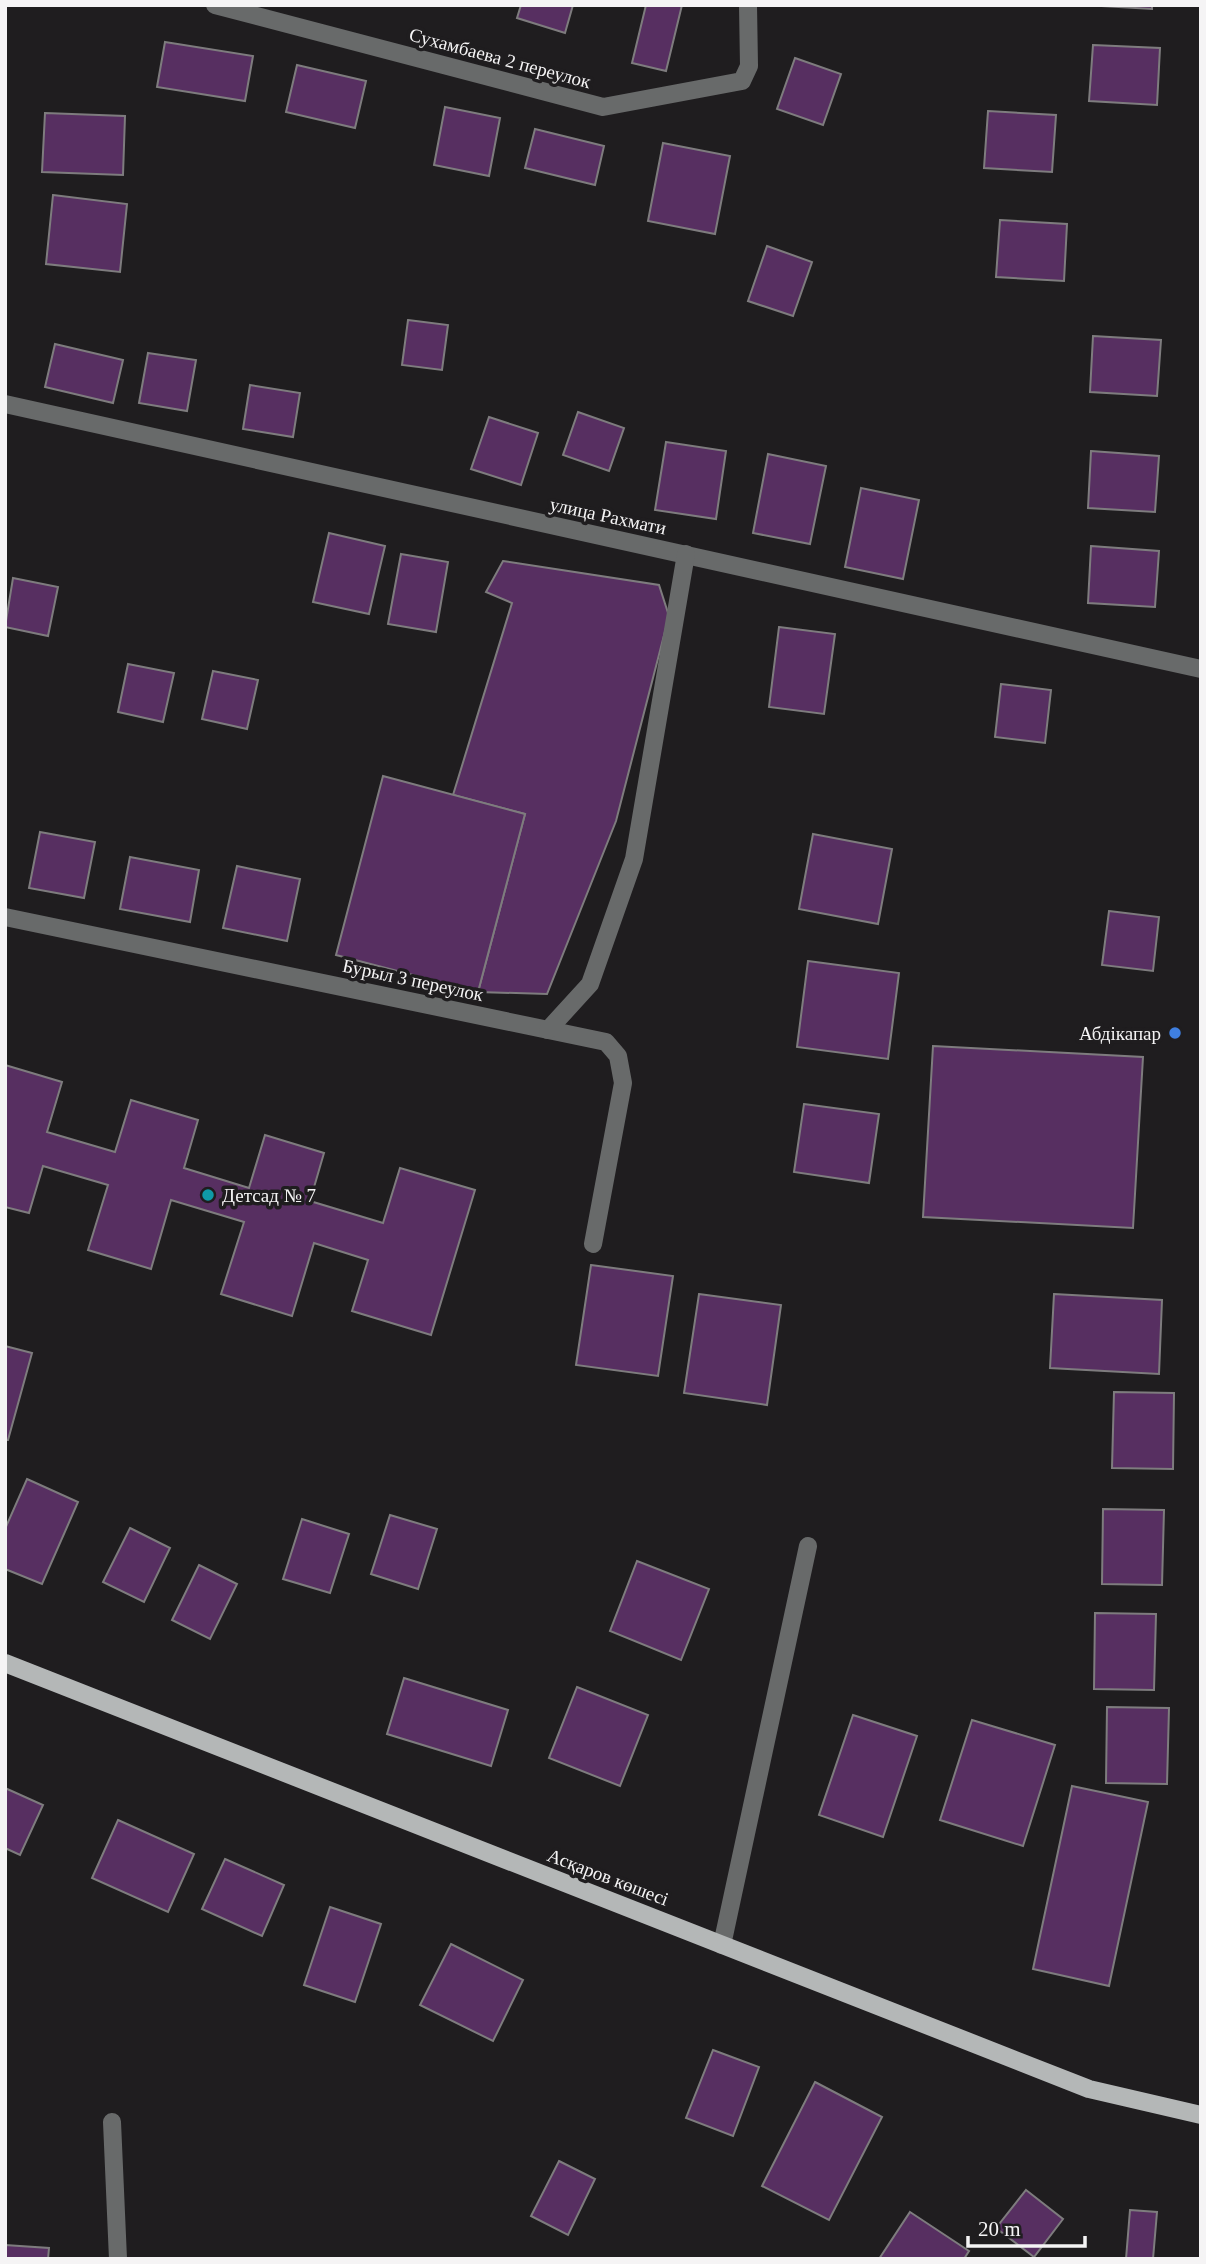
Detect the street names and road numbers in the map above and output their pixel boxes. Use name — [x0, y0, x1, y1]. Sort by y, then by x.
street label: Сухамбаева 2 переулок — [407, 24, 594, 93]
street label: улица Рахмати — [548, 493, 668, 539]
street label: Бурыл 3 переулок — [341, 955, 486, 1005]
street label: Асқаров көшесі — [544, 1844, 672, 1910]

